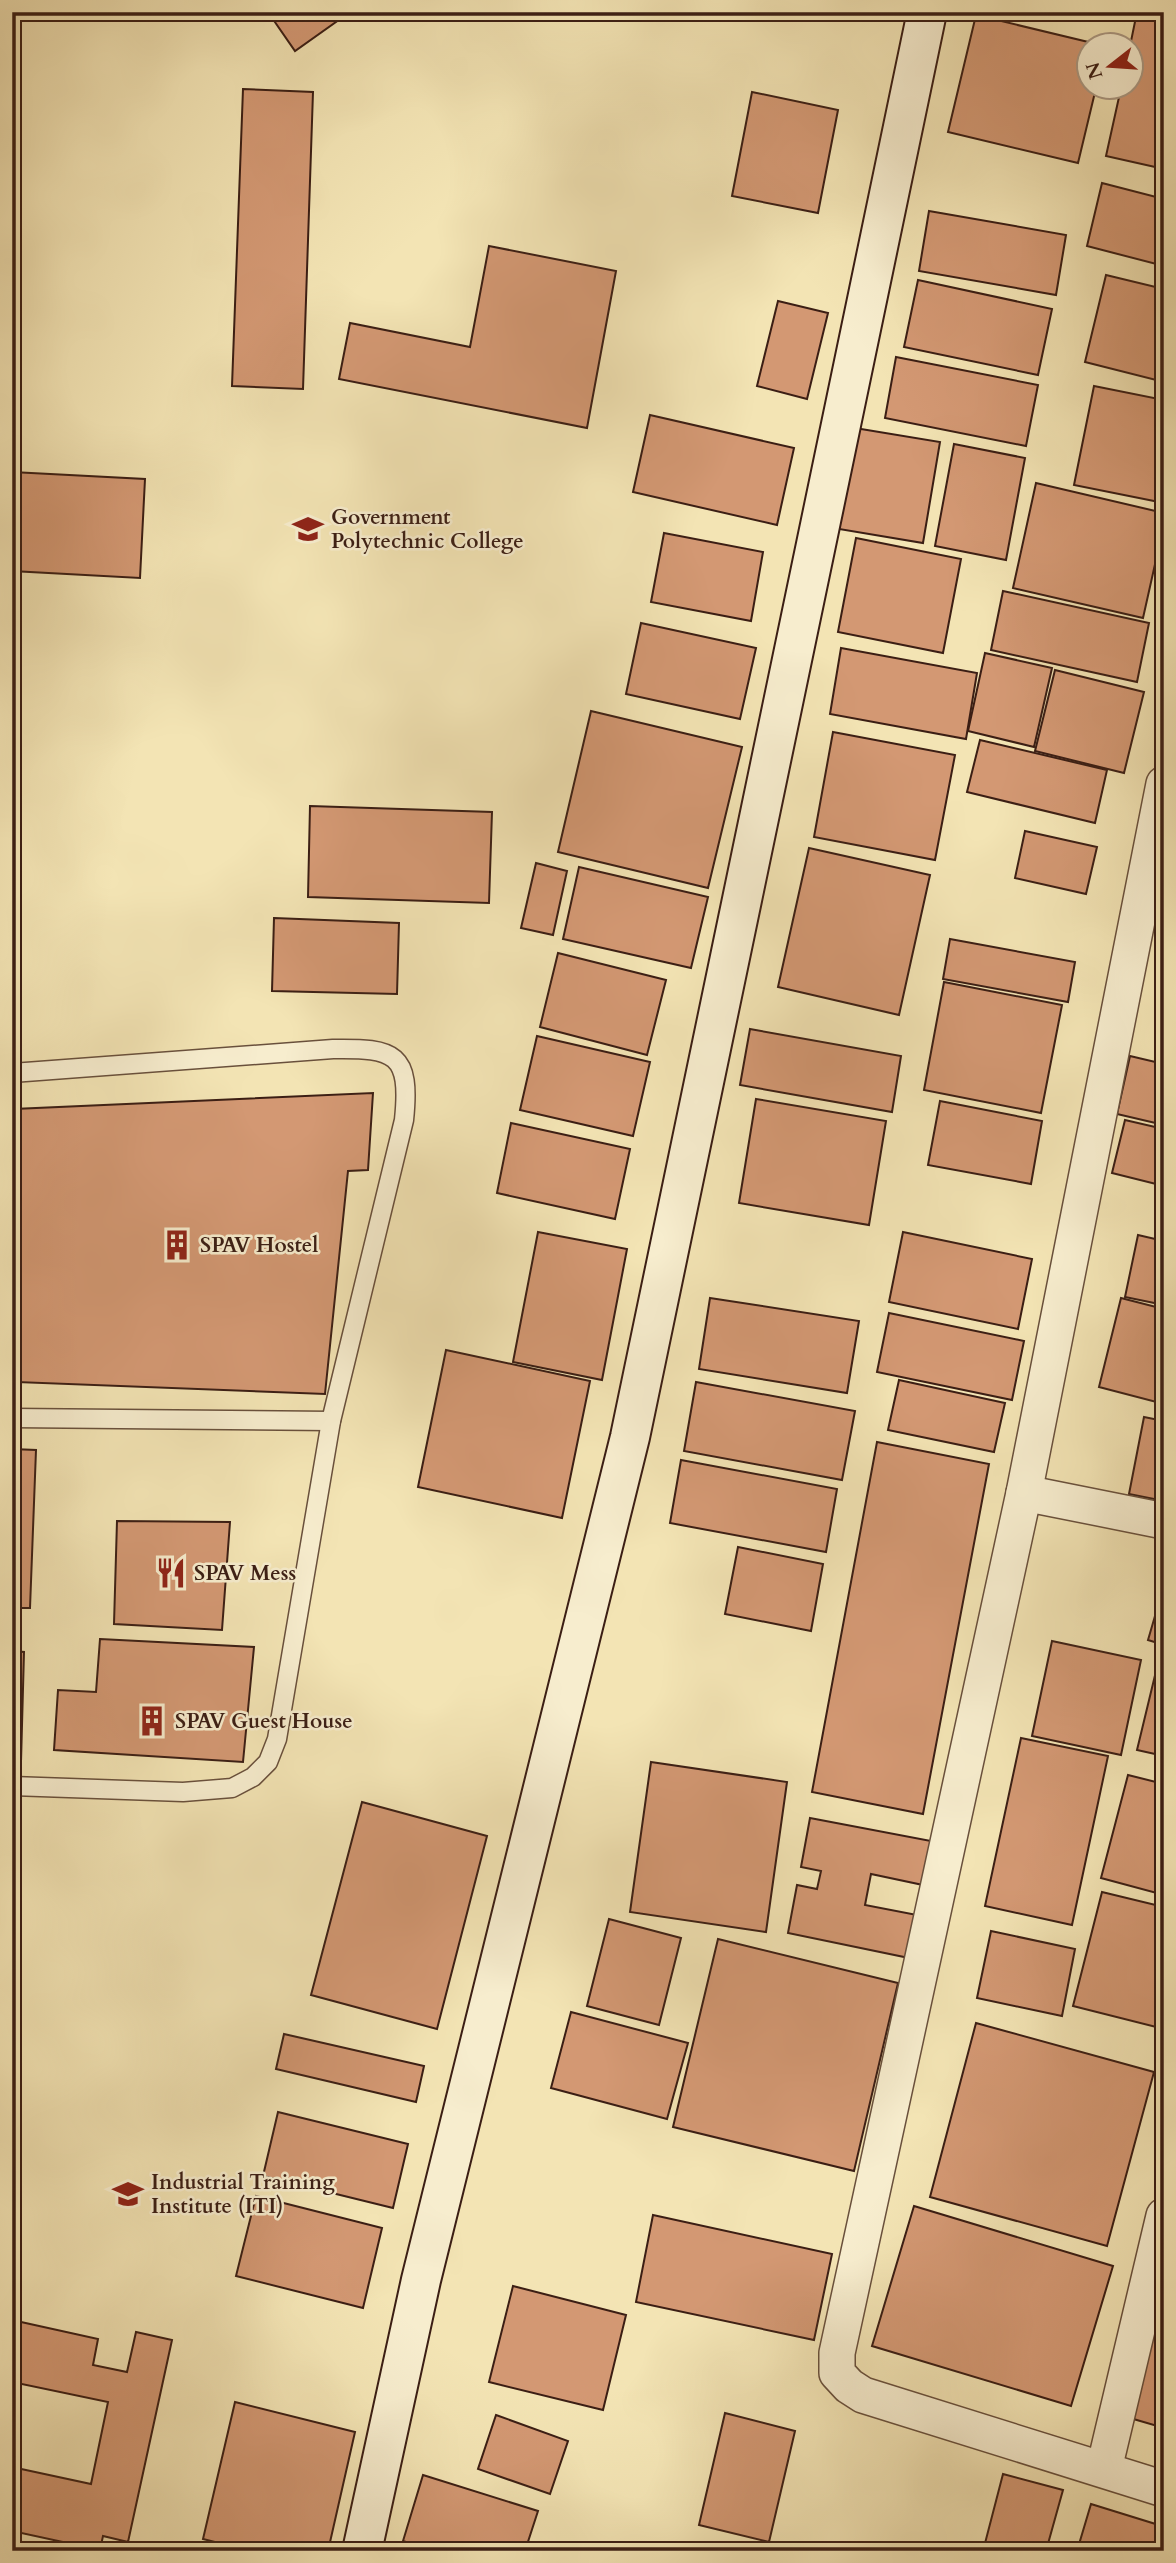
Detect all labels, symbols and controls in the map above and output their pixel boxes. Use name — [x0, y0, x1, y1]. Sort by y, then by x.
north arrow — [1074, 32, 1144, 102]
text: N — [1080, 59, 1110, 82]
place label: Government Polytechnic College — [331, 503, 524, 556]
school or university icon: Government Polytechnic College — [291, 512, 325, 546]
building icon: SPAV Hostel — [160, 1228, 194, 1262]
place label: SPAV Hostel — [200, 1231, 318, 1260]
restaurant icon: SPAV Mess — [154, 1556, 188, 1590]
place label: SPAV Mess — [194, 1559, 296, 1588]
building icon: SPAV Guest House — [135, 1704, 169, 1738]
place label: SPAV Guest House — [175, 1707, 353, 1736]
place label: Industrial Training Institute (ITI) — [151, 2168, 335, 2221]
school or university icon: Industrial Training Institute (ITI) — [111, 2177, 145, 2211]

